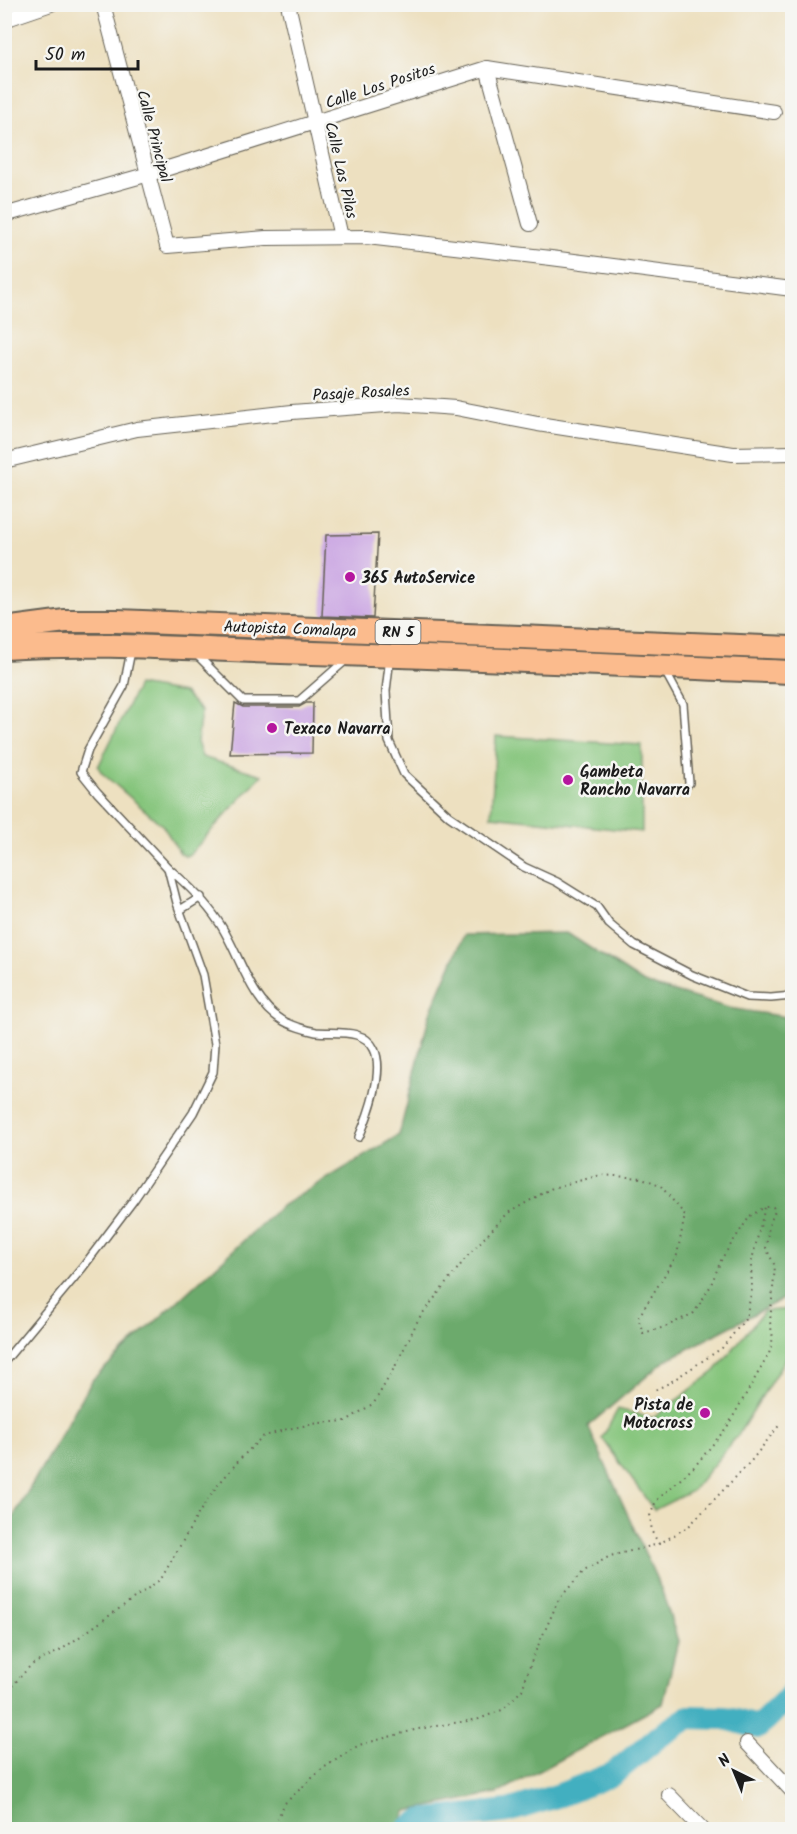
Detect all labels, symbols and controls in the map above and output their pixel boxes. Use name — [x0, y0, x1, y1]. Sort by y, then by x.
scale bar — [36, 33, 138, 71]
text: 50 m — [45, 41, 85, 70]
street label: Calle Los Positos — [322, 57, 439, 116]
street label: Calle Principal — [129, 87, 178, 186]
street label: Calle Las Pilas — [317, 119, 364, 221]
street label: Pasaje Rosales — [312, 378, 410, 409]
place label: 365 AutoService — [361, 566, 475, 591]
marker: 365 AutoService — [343, 570, 357, 584]
street label: Autopista Comalapa — [223, 615, 357, 644]
road number: RN 5 — [376, 620, 420, 644]
place label: Texaco Navarra — [284, 717, 390, 742]
marker: Texaco Navarra — [265, 721, 279, 735]
place label: Gambeta Rancho Navarra — [580, 760, 690, 803]
marker: Gambeta Rancho Navarra — [561, 773, 575, 787]
place label: Pista de Motocross — [623, 1393, 694, 1436]
marker: Pista de Motocross — [698, 1406, 712, 1420]
north arrow — [704, 1741, 764, 1801]
text: N — [713, 1749, 737, 1774]

